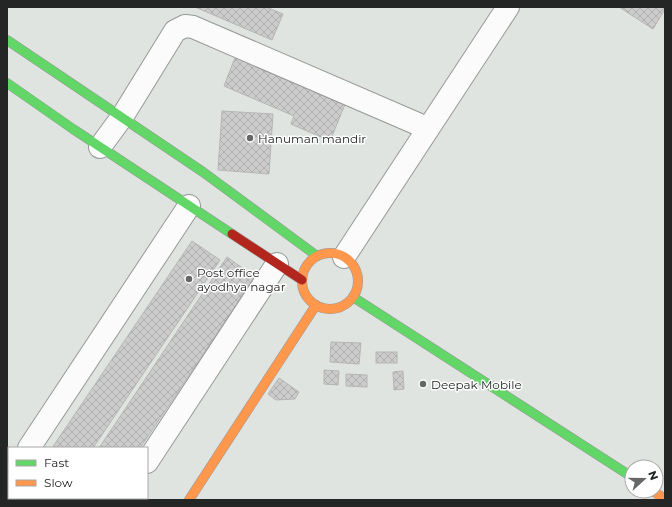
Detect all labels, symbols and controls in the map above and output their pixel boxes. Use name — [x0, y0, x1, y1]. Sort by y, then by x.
place label: Hanuman mandir — [258, 131, 366, 146]
marker: Hanuman mandir — [245, 133, 255, 143]
place label: Post office ayodhya nagar — [197, 265, 286, 294]
marker: Post office ayodhya nagar — [184, 274, 194, 284]
place label: Deepak Mobile — [431, 377, 522, 392]
marker: Deepak Mobile — [418, 379, 428, 389]
legend — [8, 447, 148, 499]
text: Fast — [44, 455, 69, 470]
north arrow — [624, 459, 664, 499]
text: N — [645, 469, 661, 482]
text: Slow — [44, 475, 73, 490]

